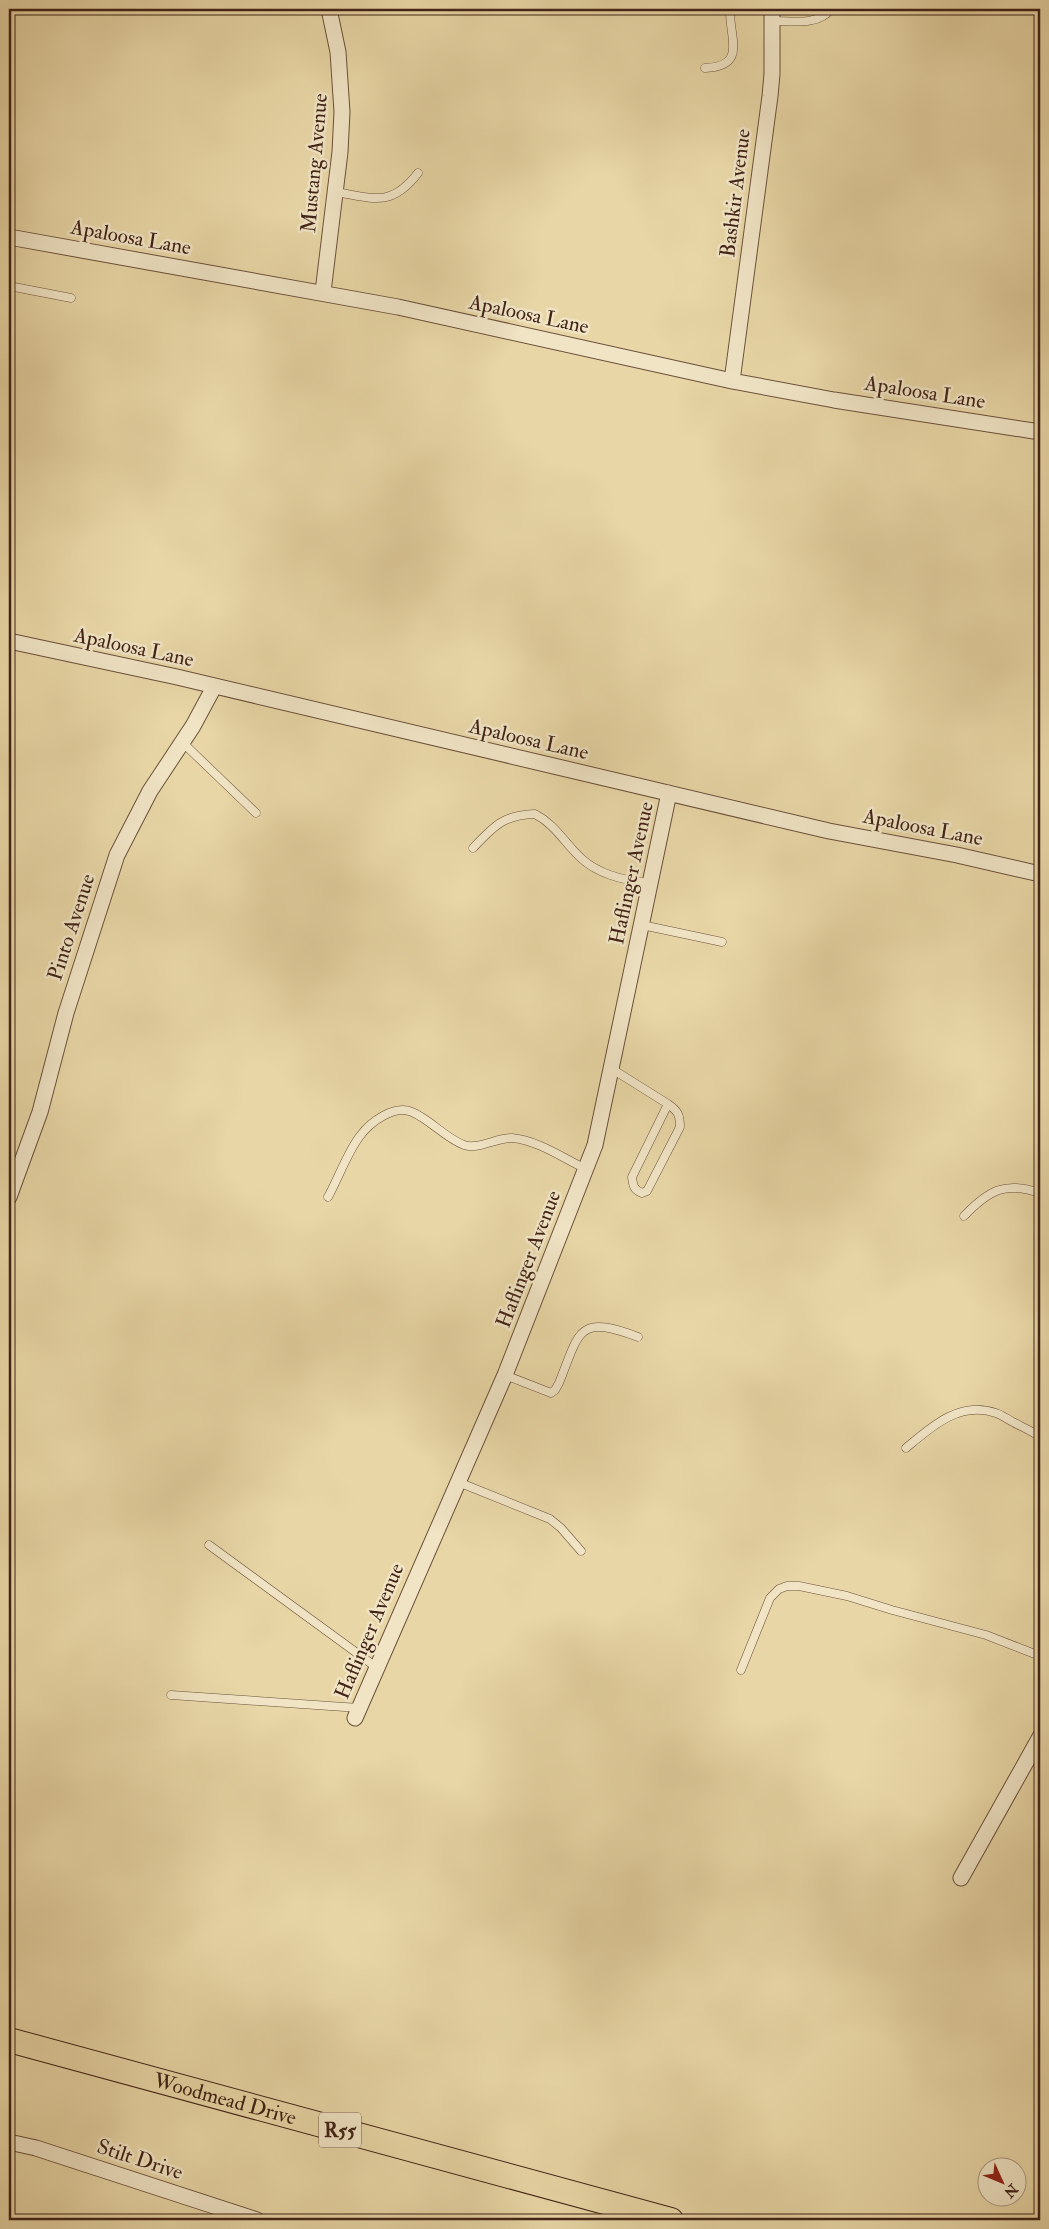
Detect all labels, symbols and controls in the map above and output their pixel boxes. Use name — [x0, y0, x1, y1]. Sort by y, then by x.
street label: Mustang Avenue — [295, 92, 334, 234]
street label: Bashkir Avenue — [714, 127, 757, 259]
street label: Apaloosa Lane — [68, 213, 193, 261]
street label: Apaloosa Lane — [466, 288, 591, 340]
street label: Apaloosa Lane — [862, 369, 987, 415]
street label: Apaloosa Lane — [71, 621, 196, 673]
street label: Apaloosa Lane — [466, 712, 591, 766]
street label: Haflinger Avenue — [603, 799, 660, 947]
street label: Apaloosa Lane — [860, 802, 985, 852]
street label: Pinto Avenue — [42, 870, 101, 984]
street label: Haflinger Avenue — [490, 1186, 567, 1332]
street label: Haflinger Avenue — [329, 1559, 410, 1703]
street label: Woodmead Drive — [150, 2067, 300, 2132]
road number: R55 — [319, 2112, 361, 2148]
street label: Stilt Drive — [94, 2133, 186, 2186]
north arrow — [976, 2156, 1026, 2206]
text: N — [1000, 2180, 1022, 2201]

